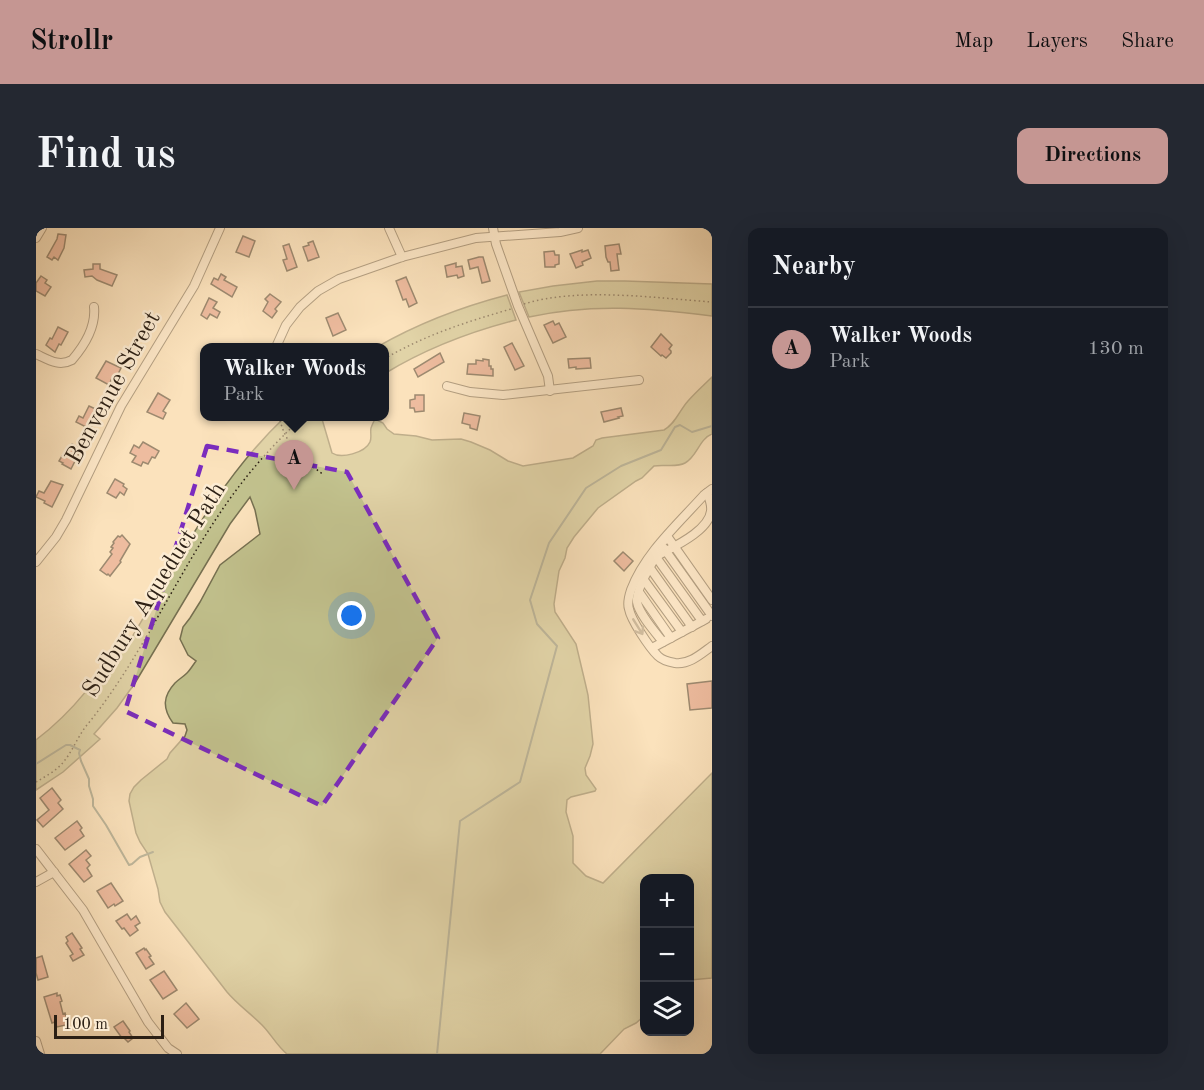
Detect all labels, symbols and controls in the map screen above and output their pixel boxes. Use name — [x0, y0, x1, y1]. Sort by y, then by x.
text: Strollr — [30, 28, 113, 56]
text: Map — [954, 31, 993, 52]
text: Layers — [1026, 31, 1088, 52]
text: Share — [1121, 31, 1174, 52]
button: Directions — [1017, 128, 1168, 184]
text: Find us — [36, 135, 175, 177]
text: Nearby — [772, 254, 856, 280]
street label: Benvenue Street — [62, 308, 166, 468]
text: Walker Woods — [829, 325, 972, 347]
text: A — [784, 339, 799, 359]
text: 130 m — [1088, 339, 1144, 359]
popup — [200, 343, 389, 421]
text: Park — [829, 352, 870, 372]
text: Walker Woods — [223, 358, 366, 380]
text: Park — [223, 385, 264, 405]
pin: A — [274, 440, 314, 490]
street label: Sudbury Aqueduct Path — [79, 478, 231, 702]
your location — [337, 601, 366, 630]
one-way arrow — [631, 618, 644, 635]
map controls — [640, 874, 694, 1036]
button: + — [640, 874, 694, 928]
button: − — [640, 928, 694, 982]
button: layers — [640, 982, 694, 1036]
scale bar — [54, 1012, 164, 1040]
text: 100 m — [63, 1017, 108, 1033]

